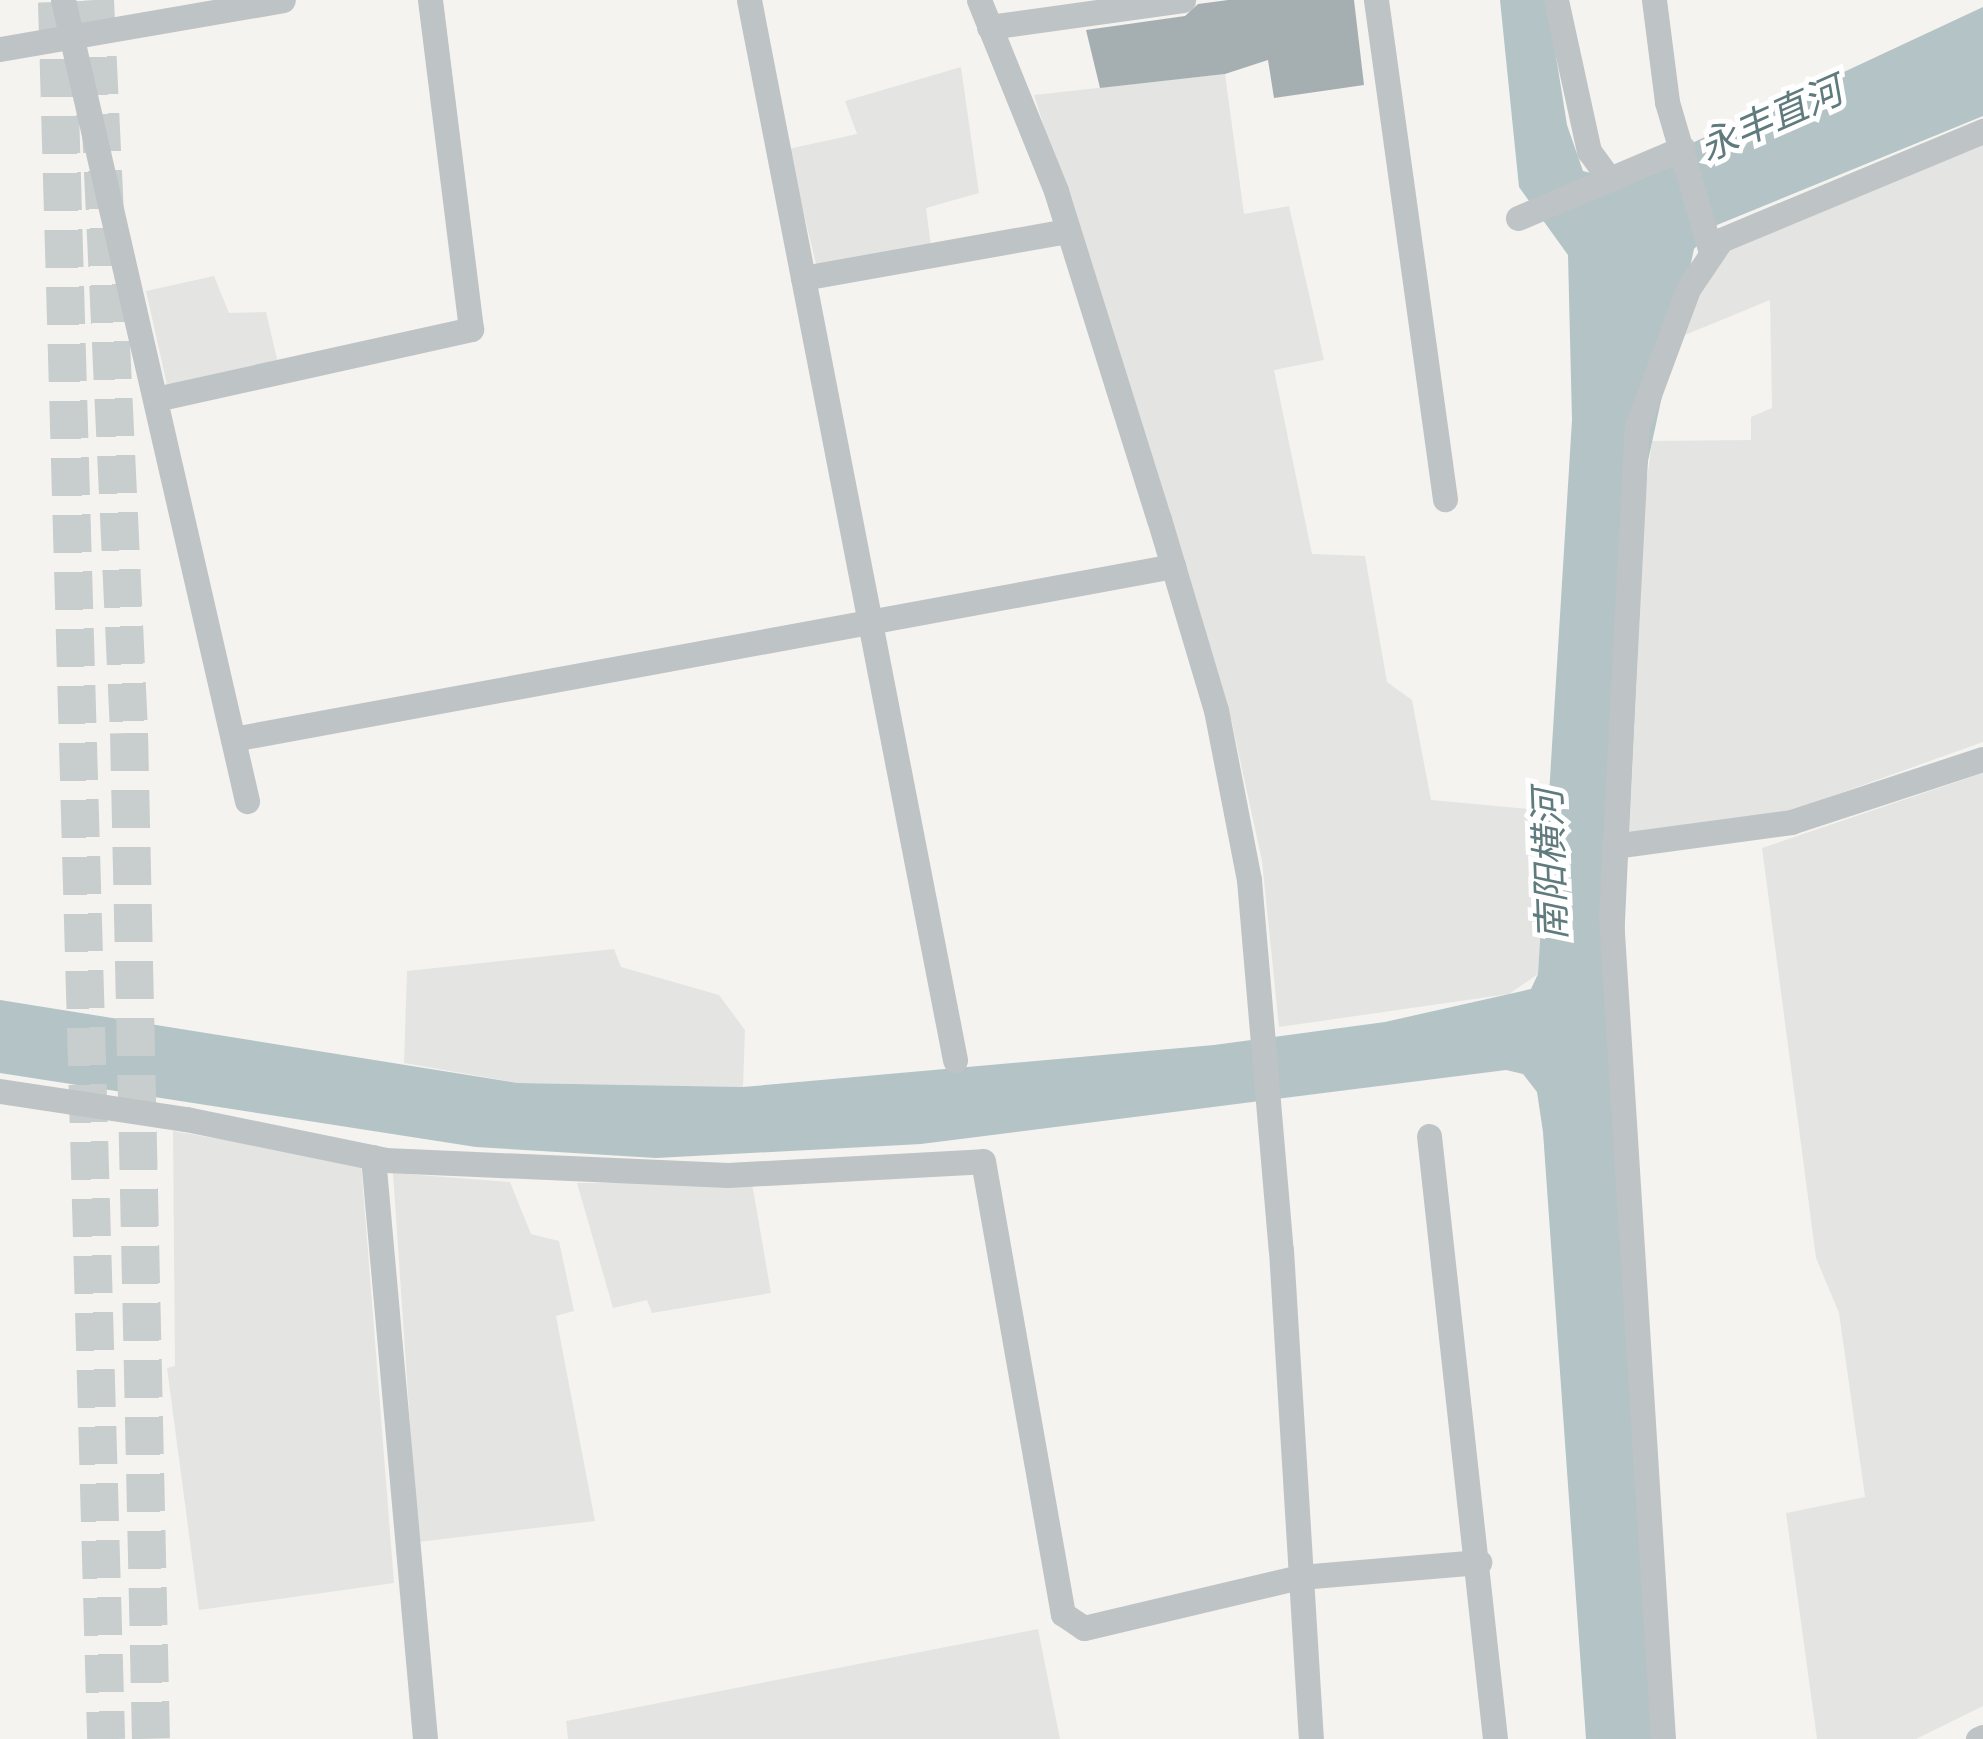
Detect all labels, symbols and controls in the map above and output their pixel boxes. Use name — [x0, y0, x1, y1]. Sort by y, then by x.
water label: 永丰直河 — [1691, 65, 1849, 169]
water label: 南阳横河 — [1523, 788, 1573, 942]

